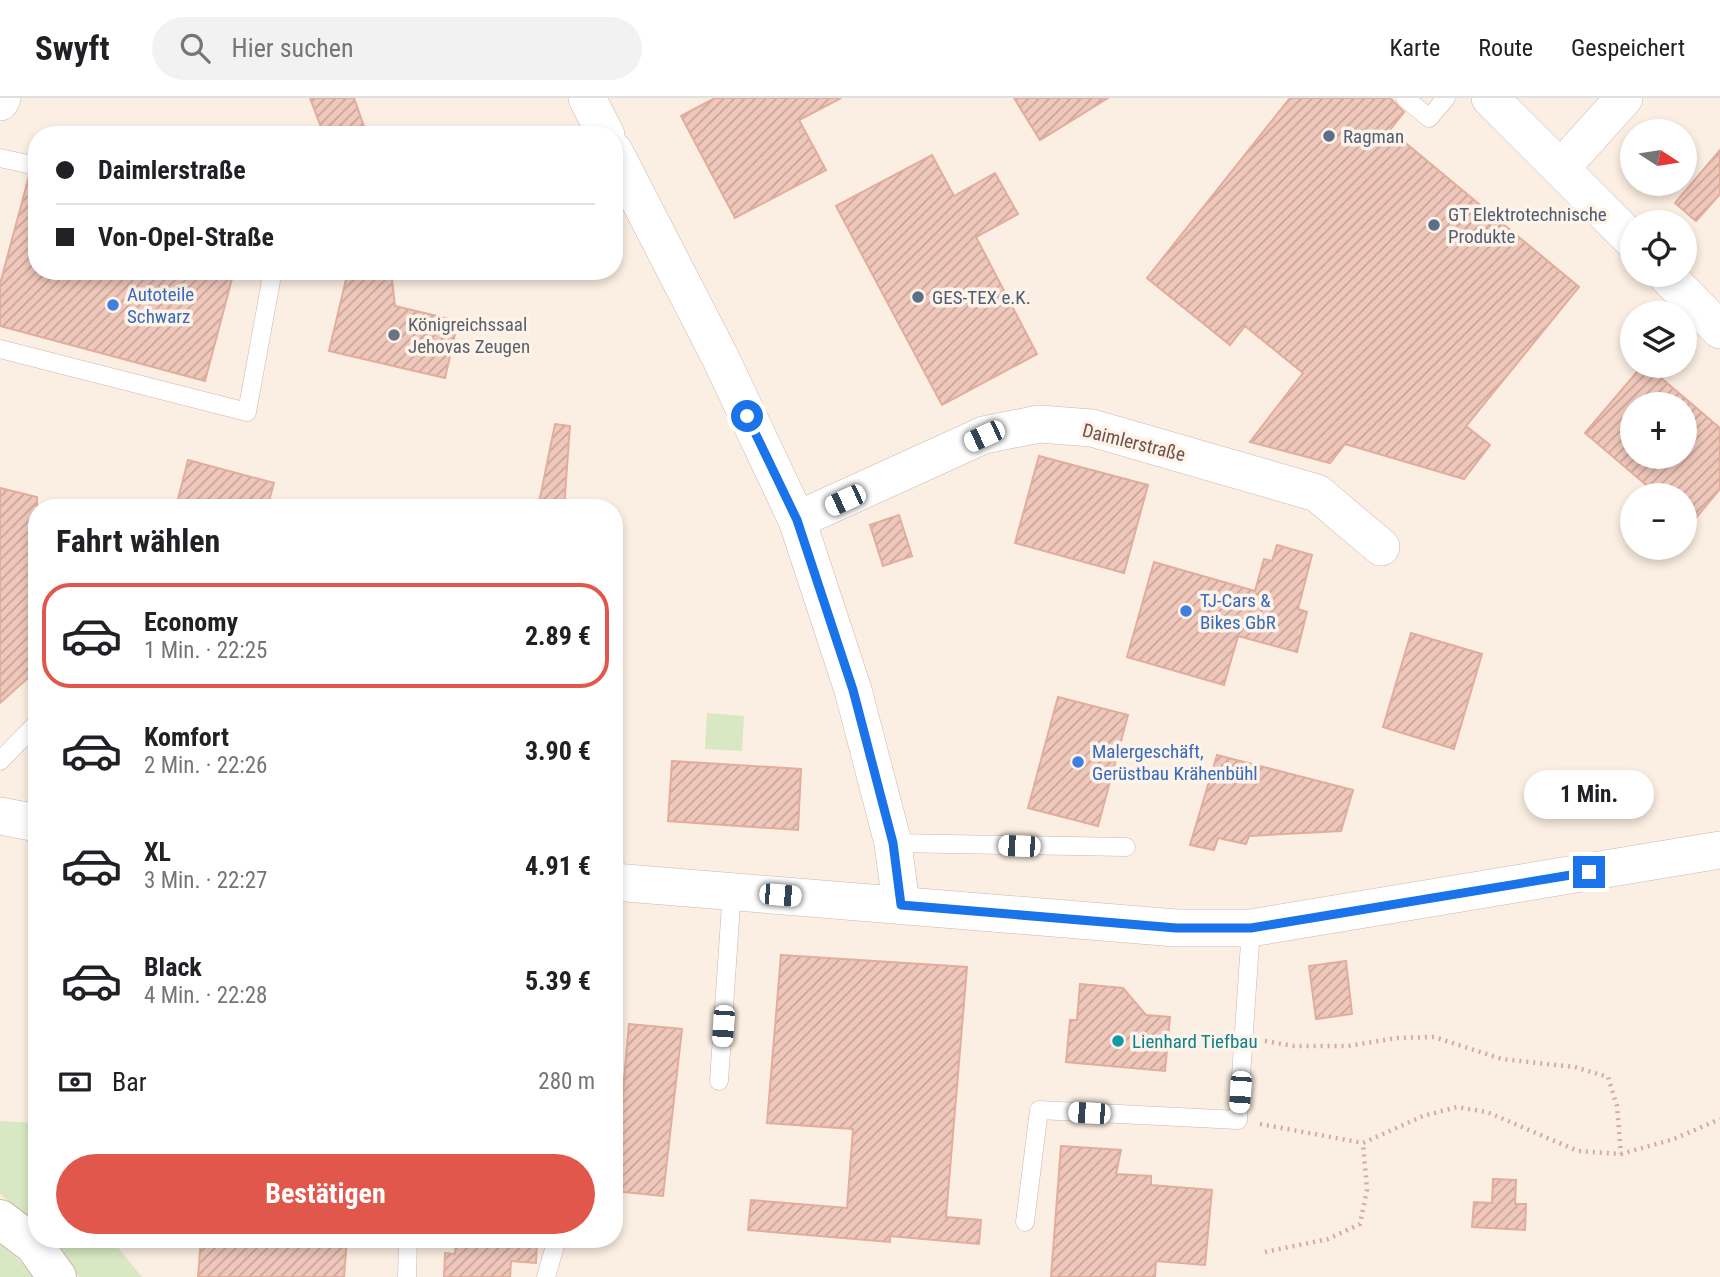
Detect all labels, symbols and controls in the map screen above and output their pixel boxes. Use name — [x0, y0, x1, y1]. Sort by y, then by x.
search box — [152, 17, 642, 80]
text: Swyft — [35, 29, 110, 68]
icon: search — [176, 29, 214, 67]
text: Hier suchen — [232, 33, 354, 63]
text: Karte — [1390, 34, 1440, 62]
text: Route — [1478, 34, 1533, 62]
text: Gespeichert — [1571, 34, 1685, 62]
north arrow — [1620, 119, 1698, 196]
map controls — [1620, 119, 1697, 560]
place label: Ragman — [1343, 125, 1404, 148]
marker: Ragman — [1321, 128, 1337, 144]
text: Daimlerstraße — [98, 155, 246, 185]
place label: GT Elektrotechnische Produkte — [1448, 203, 1607, 248]
button: locate — [1620, 210, 1697, 287]
marker: GT Elektrotechnische Produkte — [1426, 217, 1442, 233]
text: Von-Opel-Straße — [98, 222, 274, 252]
place label: Autoteile Schwarz — [127, 283, 194, 328]
place label: GES-TEX e.K. — [932, 286, 1031, 309]
marker: GES-TEX e.K. — [910, 289, 926, 305]
marker: Autoteile Schwarz — [105, 297, 121, 313]
button: layers — [1620, 301, 1697, 378]
place label: Königreichssaal Jehovas Zeugen — [408, 313, 530, 358]
marker: Königreichssaal Jehovas Zeugen — [386, 327, 402, 343]
button: + — [1620, 392, 1697, 469]
route start — [731, 400, 763, 432]
car — [961, 418, 1008, 454]
street label: Daimlerstraße — [1080, 419, 1188, 466]
car — [822, 482, 869, 518]
button: − — [1620, 483, 1697, 560]
text: Fahrt wählen — [56, 522, 220, 560]
place label: TJ-Cars & Bikes GbR — [1200, 589, 1276, 634]
marker: TJ-Cars & Bikes GbR — [1178, 603, 1194, 619]
icon: car — [60, 604, 123, 667]
text: Economy — [144, 607, 238, 637]
text: 2.89 € — [525, 621, 591, 651]
text: 1 Min. · 22:25 — [144, 637, 267, 664]
icon: car — [60, 719, 123, 782]
text: Komfort — [144, 722, 229, 752]
text: 3.90 € — [525, 736, 591, 766]
place label: Malergeschäft, Gerüstbau Krähenbühl — [1092, 740, 1258, 785]
text: 2 Min. · 22:26 — [144, 752, 267, 779]
marker: Malergeschäft, Gerüstbau Krähenbühl — [1070, 754, 1086, 770]
callout: 1 Min. — [1524, 770, 1654, 820]
text: 1 Min. — [1560, 781, 1618, 808]
icon: car — [60, 834, 123, 897]
car — [998, 835, 1041, 857]
text: XL — [144, 837, 171, 867]
text: 4.91 € — [525, 851, 591, 881]
route end — [1573, 856, 1605, 888]
text: 3 Min. · 22:27 — [144, 867, 267, 894]
car — [759, 883, 802, 907]
icon: car — [60, 949, 123, 1012]
text: Black — [144, 952, 202, 982]
text: 5.39 € — [525, 966, 591, 996]
text: 4 Min. · 22:28 — [144, 982, 267, 1009]
car — [712, 1004, 735, 1048]
place label: Lienhard Tiefbau — [1132, 1030, 1258, 1053]
marker: Lienhard Tiefbau — [1110, 1033, 1126, 1049]
icon: cash — [56, 1063, 94, 1101]
text: Bar — [112, 1067, 147, 1097]
text: 280 m — [538, 1068, 595, 1095]
car — [1229, 1070, 1252, 1114]
car — [1068, 1101, 1111, 1125]
button: Bestätigen — [56, 1154, 595, 1234]

